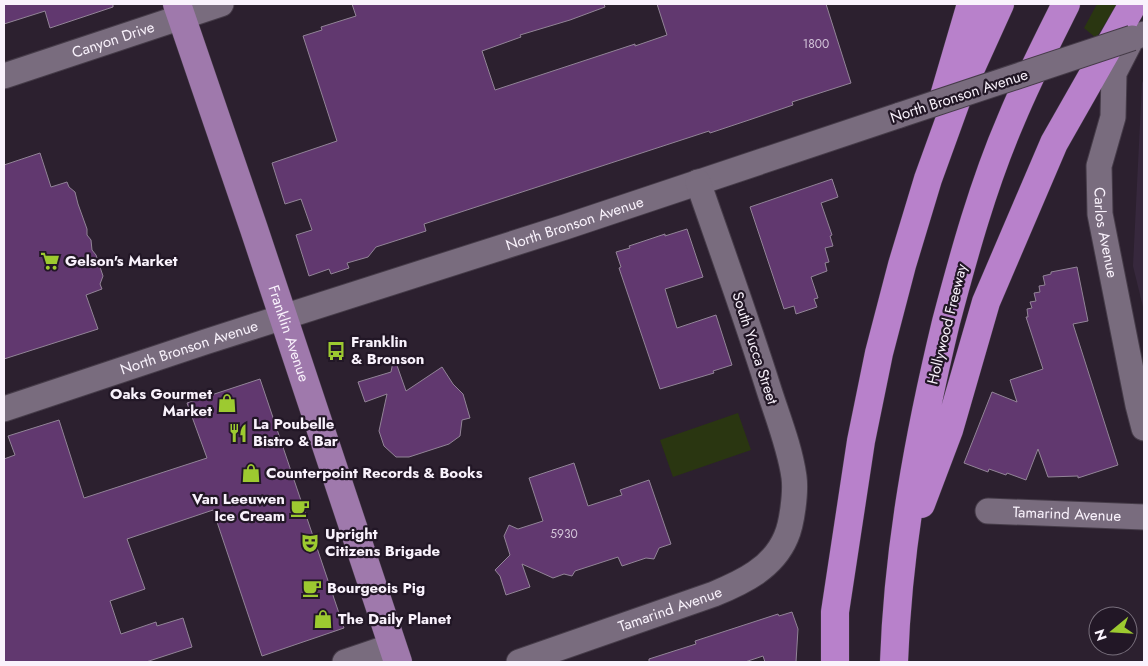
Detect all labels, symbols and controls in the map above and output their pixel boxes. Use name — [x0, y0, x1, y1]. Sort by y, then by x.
street label: Canyon Drive — [69, 16, 158, 64]
house number: 1800 — [803, 35, 829, 53]
street label: North Bronson Avenue — [887, 63, 1031, 129]
street label: Carlos Avenue — [1088, 187, 1123, 280]
street label: North Bronson Avenue — [503, 190, 647, 256]
supermarket icon: Gelson's Market — [39, 250, 61, 272]
place label: Gelson's Market — [65, 250, 178, 272]
street label: Hollywood Freeway — [921, 261, 973, 387]
street label: Franklin Avenue — [262, 282, 315, 385]
street label: South Yucca Street — [726, 289, 784, 408]
street label: North Bronson Avenue — [117, 315, 261, 381]
place label: Franklin & Bronson — [351, 331, 424, 370]
bus stop icon: Franklin & Bronson — [325, 340, 347, 362]
place label: Oaks Gourmet Market — [110, 383, 212, 422]
shop icon: Oaks Gourmet Market — [216, 392, 238, 414]
place label: La Poubelle Bistro & Bar — [253, 413, 339, 452]
restaurant icon: La Poubelle Bistro & Bar — [227, 422, 249, 444]
shop icon: Counterpoint Records & Books — [240, 462, 262, 484]
place label: Counterpoint Records & Books — [266, 462, 483, 484]
place label: Van Leeuwen Ice Cream — [191, 488, 285, 527]
cafe icon: Van Leeuwen Ice Cream — [289, 497, 311, 519]
street label: Tamarind Avenue — [1012, 501, 1122, 527]
place label: Upright Citizens Brigade — [325, 523, 440, 562]
house number: 5930 — [550, 525, 578, 543]
theatre icon: Upright Citizens Brigade — [299, 532, 321, 554]
cafe icon: Bourgeois Pig — [301, 577, 323, 599]
place label: Bourgeois Pig — [327, 577, 425, 599]
street label: Tamarind Avenue — [615, 581, 726, 638]
north arrow — [1088, 606, 1138, 656]
shop icon: The Daily Planet — [312, 608, 334, 630]
place label: The Daily Planet — [338, 608, 451, 630]
text: N — [1089, 627, 1112, 643]

